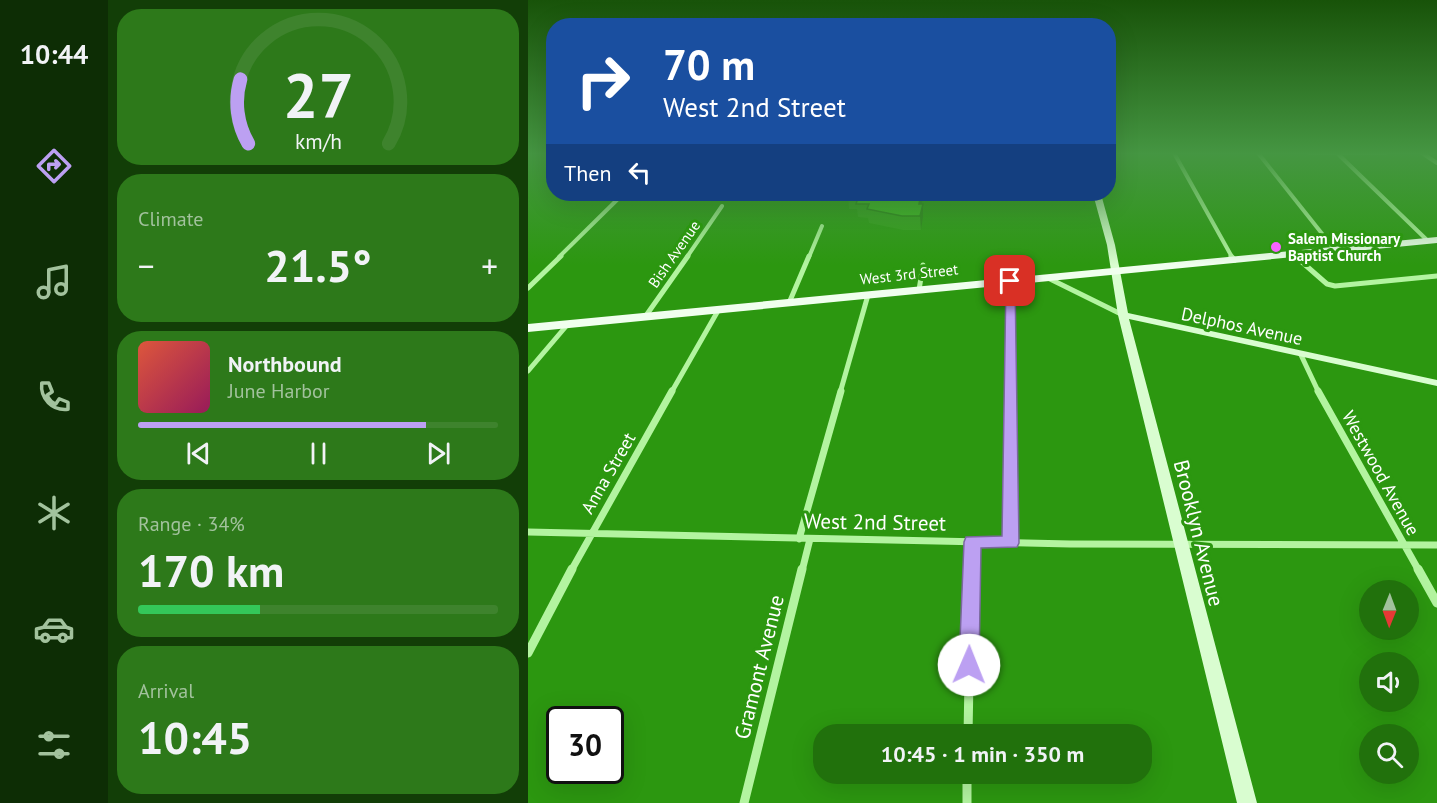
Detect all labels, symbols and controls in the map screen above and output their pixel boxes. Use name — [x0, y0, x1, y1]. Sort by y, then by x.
text: 10:44 — [20, 37, 88, 71]
text: 70 m — [663, 37, 755, 92]
icon: right — [564, 42, 642, 120]
text: 27 — [283, 54, 353, 135]
text: West 2nd Street — [663, 90, 846, 124]
text: km/h — [294, 127, 341, 155]
icon: directions — [33, 145, 75, 187]
icon: left — [623, 156, 656, 189]
text: Then — [564, 159, 611, 187]
text: Climate — [138, 206, 204, 232]
street label: Bish Avenue — [644, 217, 704, 291]
place label: Salem Missionary Baptist Church — [1288, 229, 1401, 265]
text: 21.5° — [264, 236, 372, 294]
marker: Salem Missionary Baptist Church — [1269, 240, 1283, 254]
text: − — [138, 244, 155, 287]
text: + — [481, 244, 498, 287]
pin — [984, 255, 1035, 306]
street label: West 3rd Street — [859, 259, 959, 289]
icon: music — [33, 261, 75, 303]
icon: arrive — [993, 264, 1026, 297]
street label: Delphos Avenue — [1179, 302, 1305, 350]
text: Northbound — [228, 350, 342, 378]
icon: phone — [33, 376, 75, 418]
text: June Harbor — [228, 378, 330, 404]
street label: Westwood Avenue — [1337, 406, 1425, 540]
street label: Anna Street — [576, 428, 640, 518]
icon: previous — [182, 437, 215, 470]
icon: pause — [302, 437, 335, 470]
icon: next — [422, 437, 455, 470]
street label: Brooklyn Avenue — [1168, 457, 1230, 609]
icon: climate — [33, 492, 75, 534]
street label: West 2nd Street — [804, 507, 946, 537]
text: Range · 34% — [138, 511, 245, 537]
text: 170 km — [138, 541, 284, 599]
north arrow — [1359, 580, 1419, 640]
map controls — [1359, 580, 1419, 784]
street label: Gramont Avenue — [728, 592, 790, 742]
icon: car — [33, 608, 75, 650]
position arrow — [937, 633, 1001, 697]
button: sound — [1359, 652, 1419, 712]
text: Arrival — [138, 678, 194, 704]
speed limit sign: 30 — [546, 706, 624, 784]
text: 10:45 — [138, 708, 252, 766]
icon: filters — [33, 724, 75, 766]
button: search — [1359, 724, 1419, 784]
text: 10:45 · 1 min · 350 m — [881, 740, 1084, 768]

